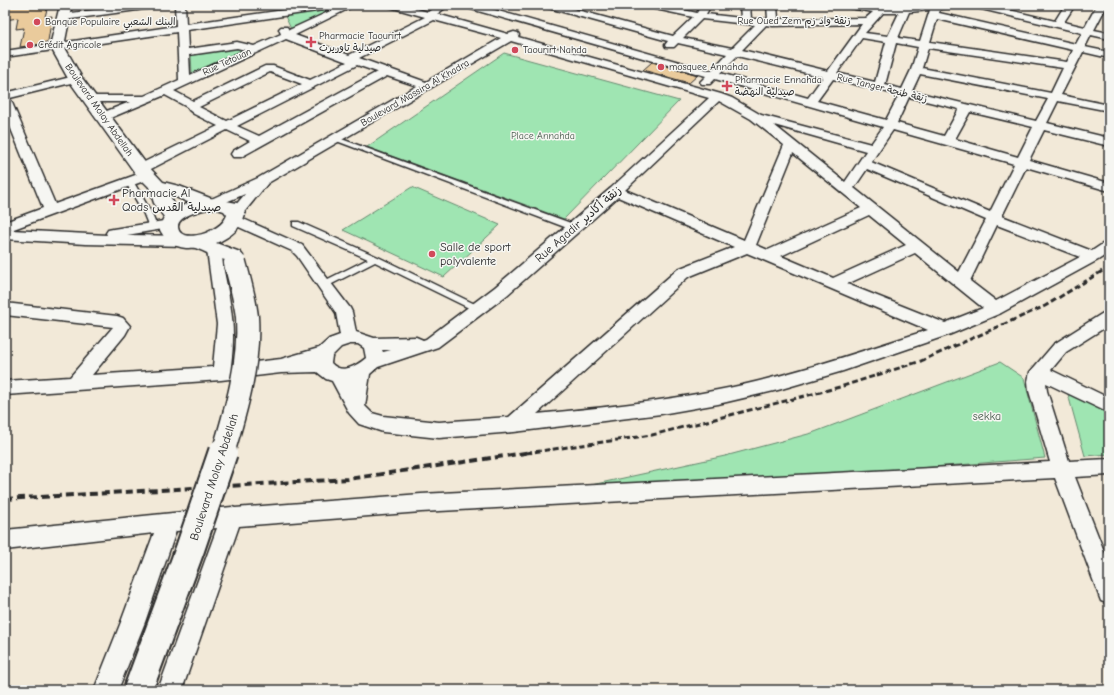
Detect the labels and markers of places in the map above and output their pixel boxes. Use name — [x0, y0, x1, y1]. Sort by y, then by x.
place label: Banque Populaire البنك الشعبي — [45, 16, 175, 31]
marker: Banque Populaire البنك الشعبي — [32, 17, 42, 27]
place label: Pharmacie Taourirt صيدلية تاوريرت — [319, 30, 402, 54]
marker: Pharmacie Taourirt صيدلية تاوريرت — [306, 37, 316, 47]
place label: Crédit Agricole — [38, 39, 101, 51]
marker: Crédit Agricole — [25, 40, 35, 50]
place label: Taourirt Nahda — [523, 44, 587, 56]
marker: Taourirt Nahda — [510, 45, 520, 55]
place label: mosquee Annahda — [669, 61, 748, 73]
marker: mosquee Annahda — [656, 62, 666, 72]
place label: Pharmacie Ennahda صيدلية النهضة — [735, 74, 822, 98]
marker: Pharmacie Ennahda صيدلية النهضة — [722, 81, 732, 91]
place label: Pharmacie Al Qods صيدلية القدس — [122, 186, 221, 214]
marker: Pharmacie Al Qods صيدلية القدس — [109, 195, 119, 205]
place label: Salle de sport polyvalente — [440, 240, 511, 268]
marker: Salle de sport polyvalente — [427, 249, 437, 259]

